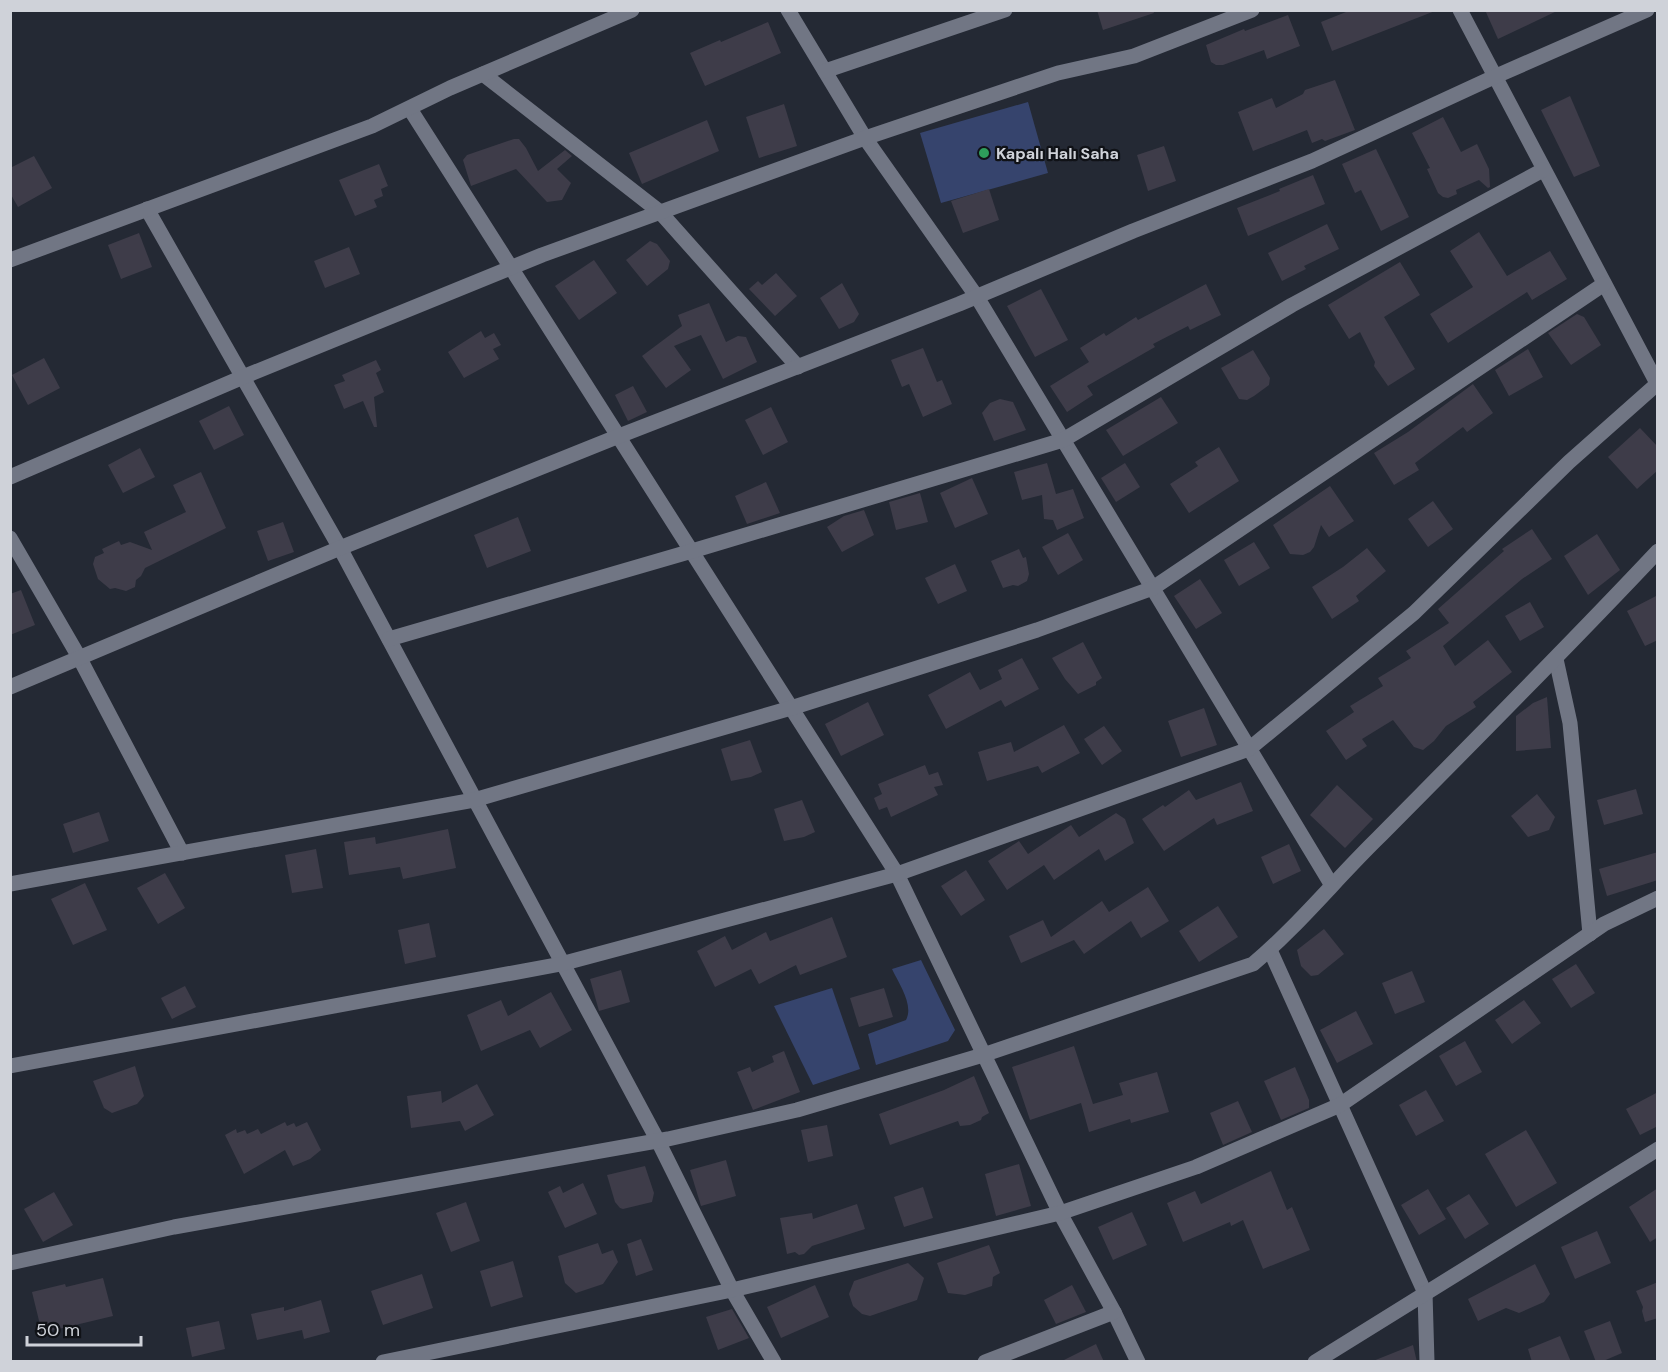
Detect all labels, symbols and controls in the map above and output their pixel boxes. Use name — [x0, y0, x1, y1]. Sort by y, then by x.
place label: Kapalı Halı Saha — [996, 143, 1119, 164]
marker: Kapalı Halı Saha — [977, 146, 991, 160]
scale bar — [27, 1309, 141, 1347]
text: 50 m — [36, 1318, 80, 1342]

